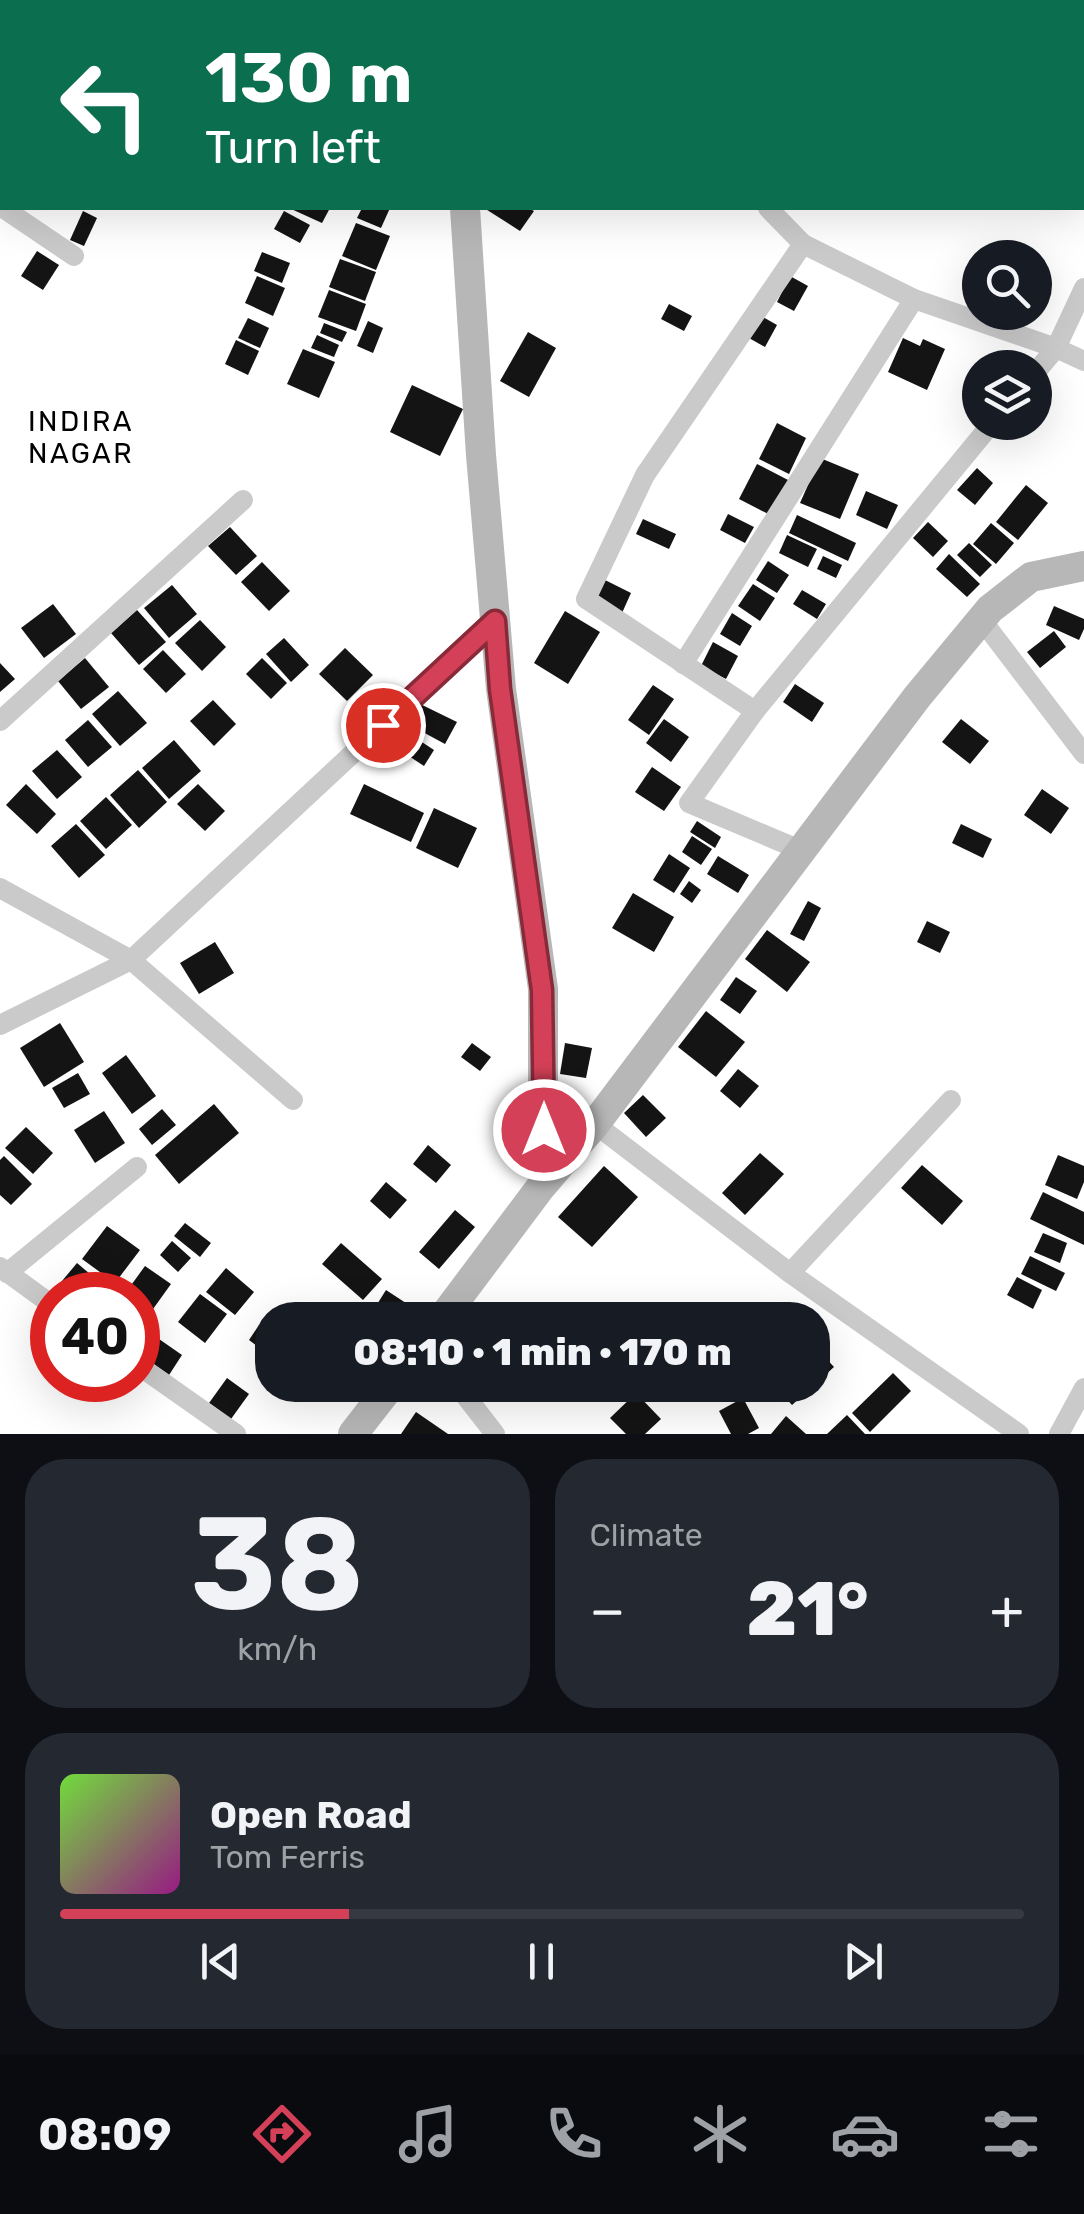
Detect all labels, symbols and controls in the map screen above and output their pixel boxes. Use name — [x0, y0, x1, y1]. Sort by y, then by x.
text: 130 m — [205, 37, 413, 120]
icon: left — [40, 40, 170, 170]
text: Turn left — [205, 121, 381, 174]
map controls — [962, 240, 1052, 440]
button: search — [962, 240, 1052, 330]
button: layers — [962, 350, 1052, 440]
district label: INDIRA NAGAR — [28, 405, 134, 470]
pin — [341, 683, 426, 768]
icon: arrive — [356, 698, 411, 753]
position arrow — [492, 1078, 596, 1182]
speed limit sign: 40 — [30, 1272, 160, 1402]
text: 08:10 · 1 min · 170 m — [353, 1329, 732, 1375]
text: 38 — [190, 1487, 364, 1642]
text: Climate — [590, 1516, 703, 1554]
text: 21° — [747, 1565, 868, 1654]
text: − — [590, 1578, 625, 1643]
text: + — [990, 1578, 1024, 1643]
text: km/h — [237, 1630, 317, 1668]
text: Open Road — [210, 1792, 412, 1838]
text: Tom Ferris — [210, 1838, 365, 1876]
icon: previous — [193, 1934, 248, 1989]
icon: pause — [514, 1934, 569, 1989]
icon: next — [836, 1934, 891, 1989]
icon: directions — [247, 2099, 317, 2169]
icon: music — [393, 2099, 463, 2169]
icon: phone — [539, 2099, 609, 2169]
icon: climate — [685, 2099, 755, 2169]
icon: car — [830, 2099, 900, 2169]
icon: filters — [976, 2099, 1046, 2169]
text: 08:09 — [38, 2108, 172, 2161]

